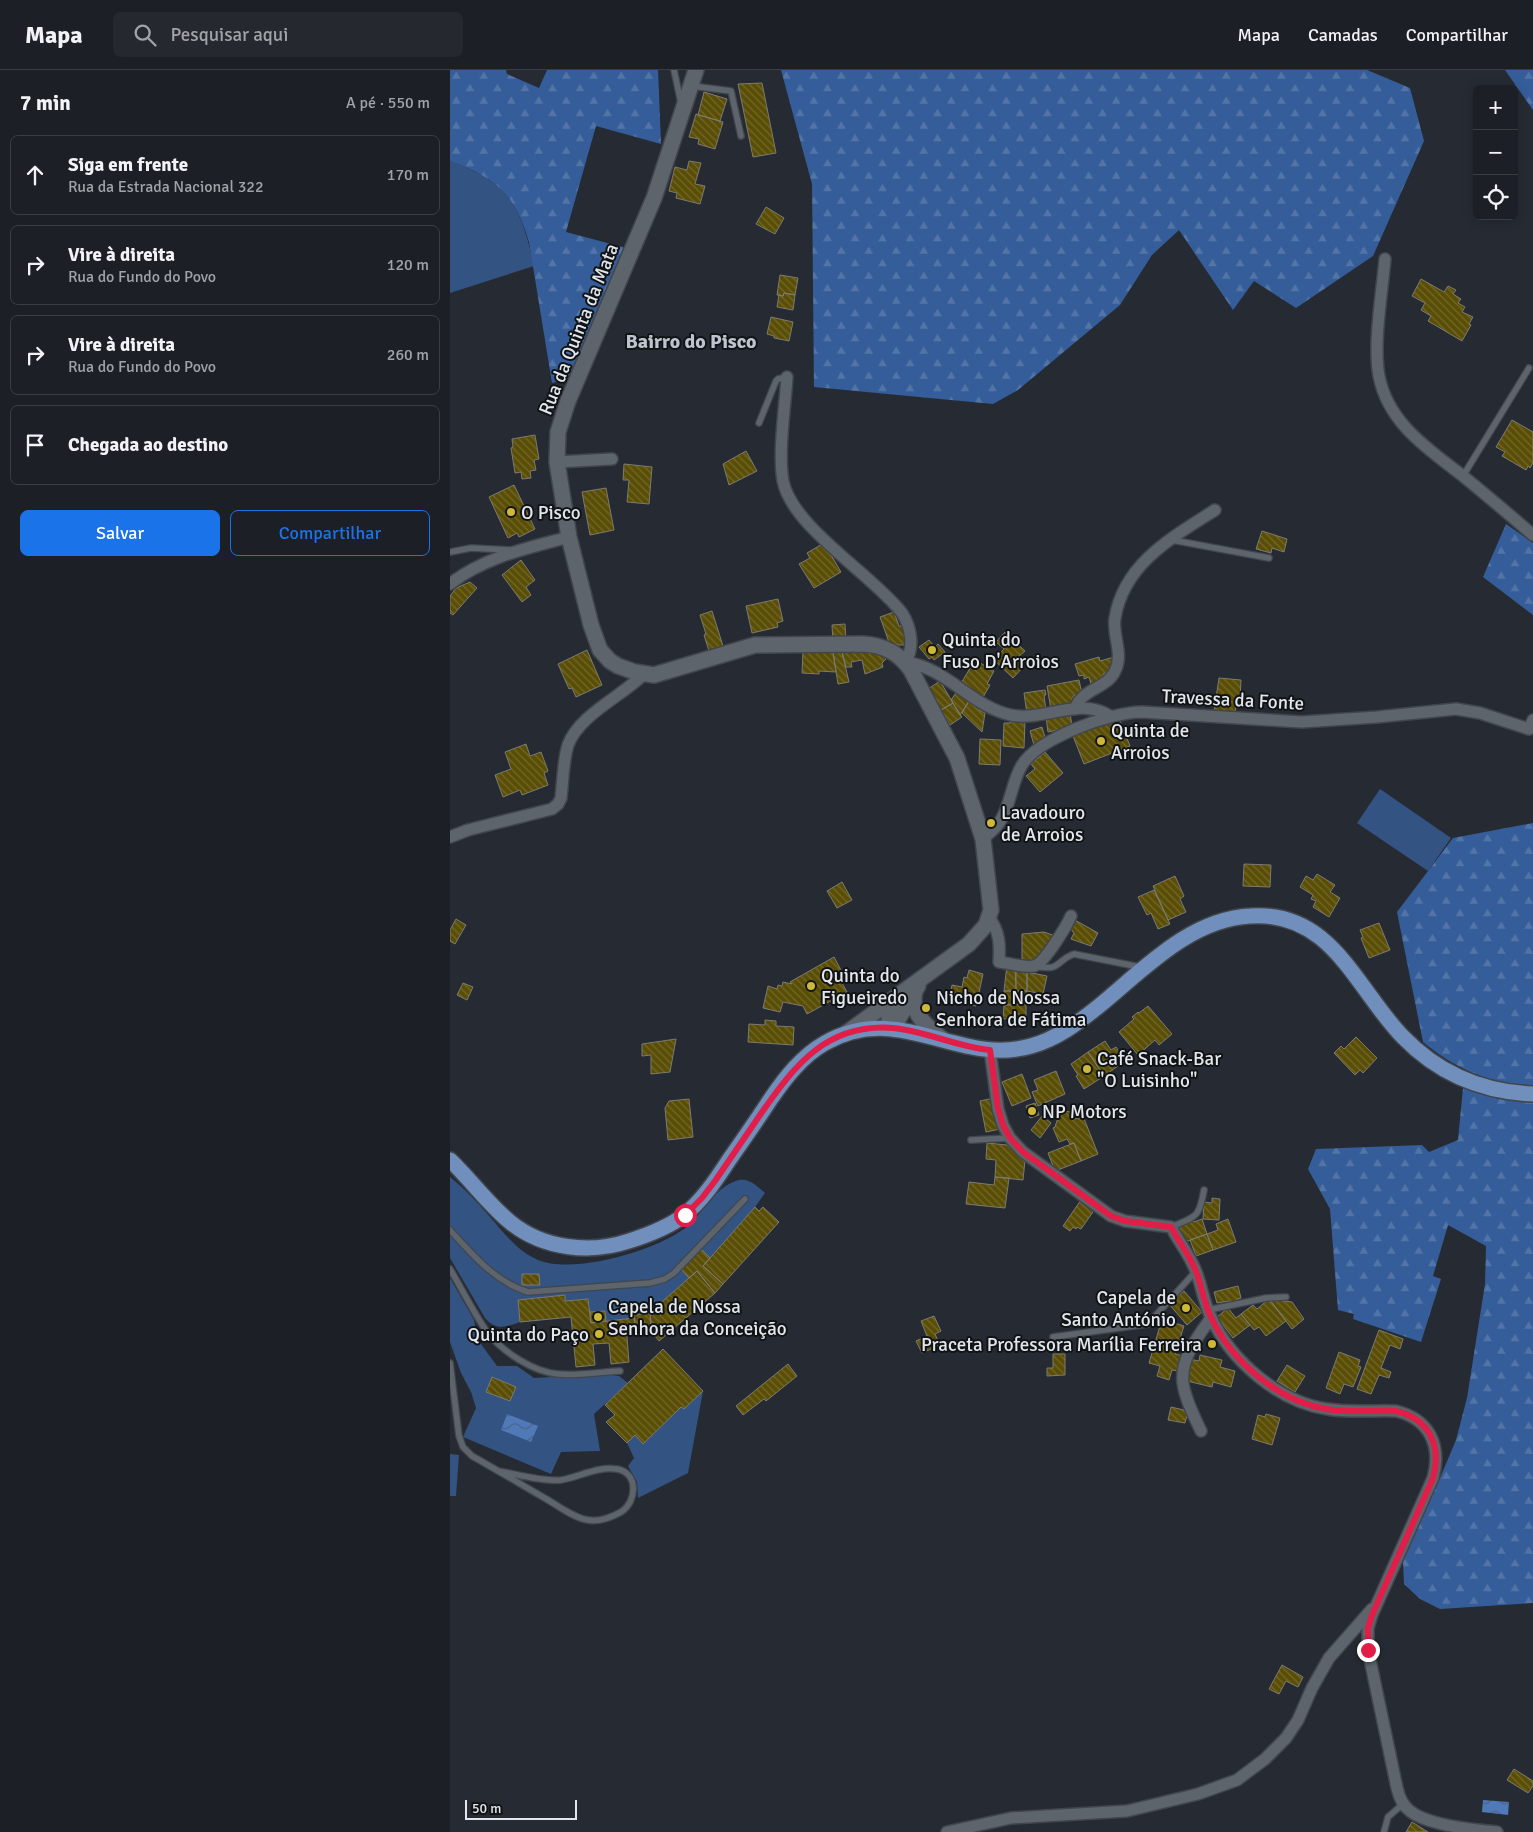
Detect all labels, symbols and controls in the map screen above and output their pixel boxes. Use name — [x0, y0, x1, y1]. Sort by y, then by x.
search box — [113, 12, 463, 57]
text: Mapa — [25, 20, 83, 50]
icon: search — [131, 21, 159, 49]
text: Pesquisar aqui — [171, 23, 288, 47]
text: Mapa — [1238, 24, 1280, 46]
text: Camadas — [1308, 24, 1378, 46]
text: Compartilhar — [1406, 24, 1508, 46]
map controls — [1473, 85, 1518, 220]
button: + — [1473, 85, 1518, 130]
text: 7 min — [20, 90, 71, 116]
text: A pé · 550 m — [346, 93, 430, 113]
button: − — [1473, 130, 1518, 175]
text: Siga em frente — [68, 153, 188, 177]
icon: ahead — [21, 161, 49, 189]
text: 170 m — [387, 165, 429, 185]
button: locate — [1473, 175, 1518, 220]
text: Rua da Estrada Nacional 322 — [68, 177, 264, 197]
street label: Rua da Quinta da Mata — [534, 240, 624, 419]
text: Vire à direita — [68, 243, 175, 267]
icon: right — [21, 251, 49, 279]
text: 120 m — [387, 255, 429, 275]
text: Rua do Fundo do Povo — [68, 267, 216, 287]
district label: Bairro do Pisco — [625, 329, 757, 354]
text: Vire à direita — [68, 333, 175, 357]
icon: right — [21, 341, 49, 369]
text: 260 m — [387, 345, 429, 365]
text: Rua do Fundo do Povo — [68, 357, 216, 377]
icon: arrive — [21, 431, 49, 459]
text: Chegada ao destino — [68, 433, 228, 457]
place label: O Pisco — [521, 501, 581, 525]
marker: O Pisco — [505, 506, 517, 518]
button: Salvar — [20, 510, 220, 556]
button: Compartilhar — [230, 510, 430, 556]
place label: Quinta do Fuso D'Arroios — [942, 628, 1059, 674]
marker: Quinta do Fuso D'Arroios — [926, 644, 938, 656]
street label: Travessa da Fonte — [1161, 684, 1305, 716]
place label: Quinta de Arroios — [1111, 719, 1189, 765]
marker: Quinta de Arroios — [1095, 735, 1107, 747]
place label: Lavadouro de Arroios — [1001, 801, 1085, 847]
marker: Lavadouro de Arroios — [985, 817, 997, 829]
place label: Quinta do Figueiredo — [821, 964, 907, 1010]
marker: Quinta do Figueiredo — [805, 980, 817, 992]
place label: Nicho de Nossa Senhora de Fátima — [936, 986, 1087, 1032]
marker: Nicho de Nossa Senhora de Fátima — [920, 1002, 932, 1014]
place label: Café Snack-Bar "O Luisinho" — [1097, 1047, 1221, 1093]
marker: Café Snack-Bar "O Luisinho" — [1081, 1063, 1093, 1075]
place label: NP Motors — [1042, 1100, 1127, 1124]
marker: NP Motors — [1026, 1105, 1038, 1117]
route start — [674, 1204, 697, 1227]
place label: Capela de Santo António — [1061, 1286, 1176, 1332]
place label: Capela de Nossa Senhora da Conceição — [608, 1295, 787, 1341]
marker: Capela de Santo António — [1180, 1302, 1192, 1314]
marker: Capela de Nossa Senhora da Conceição — [592, 1311, 604, 1323]
place label: Quinta do Paço — [468, 1323, 589, 1347]
marker: Quinta do Paço — [593, 1328, 605, 1340]
place label: Praceta Professora Marília Ferreira — [921, 1333, 1202, 1357]
marker: Praceta Professora Marília Ferreira — [1206, 1338, 1218, 1350]
route end — [1357, 1639, 1380, 1662]
scale bar — [465, 1797, 578, 1820]
text: 50 m — [472, 1800, 501, 1817]

